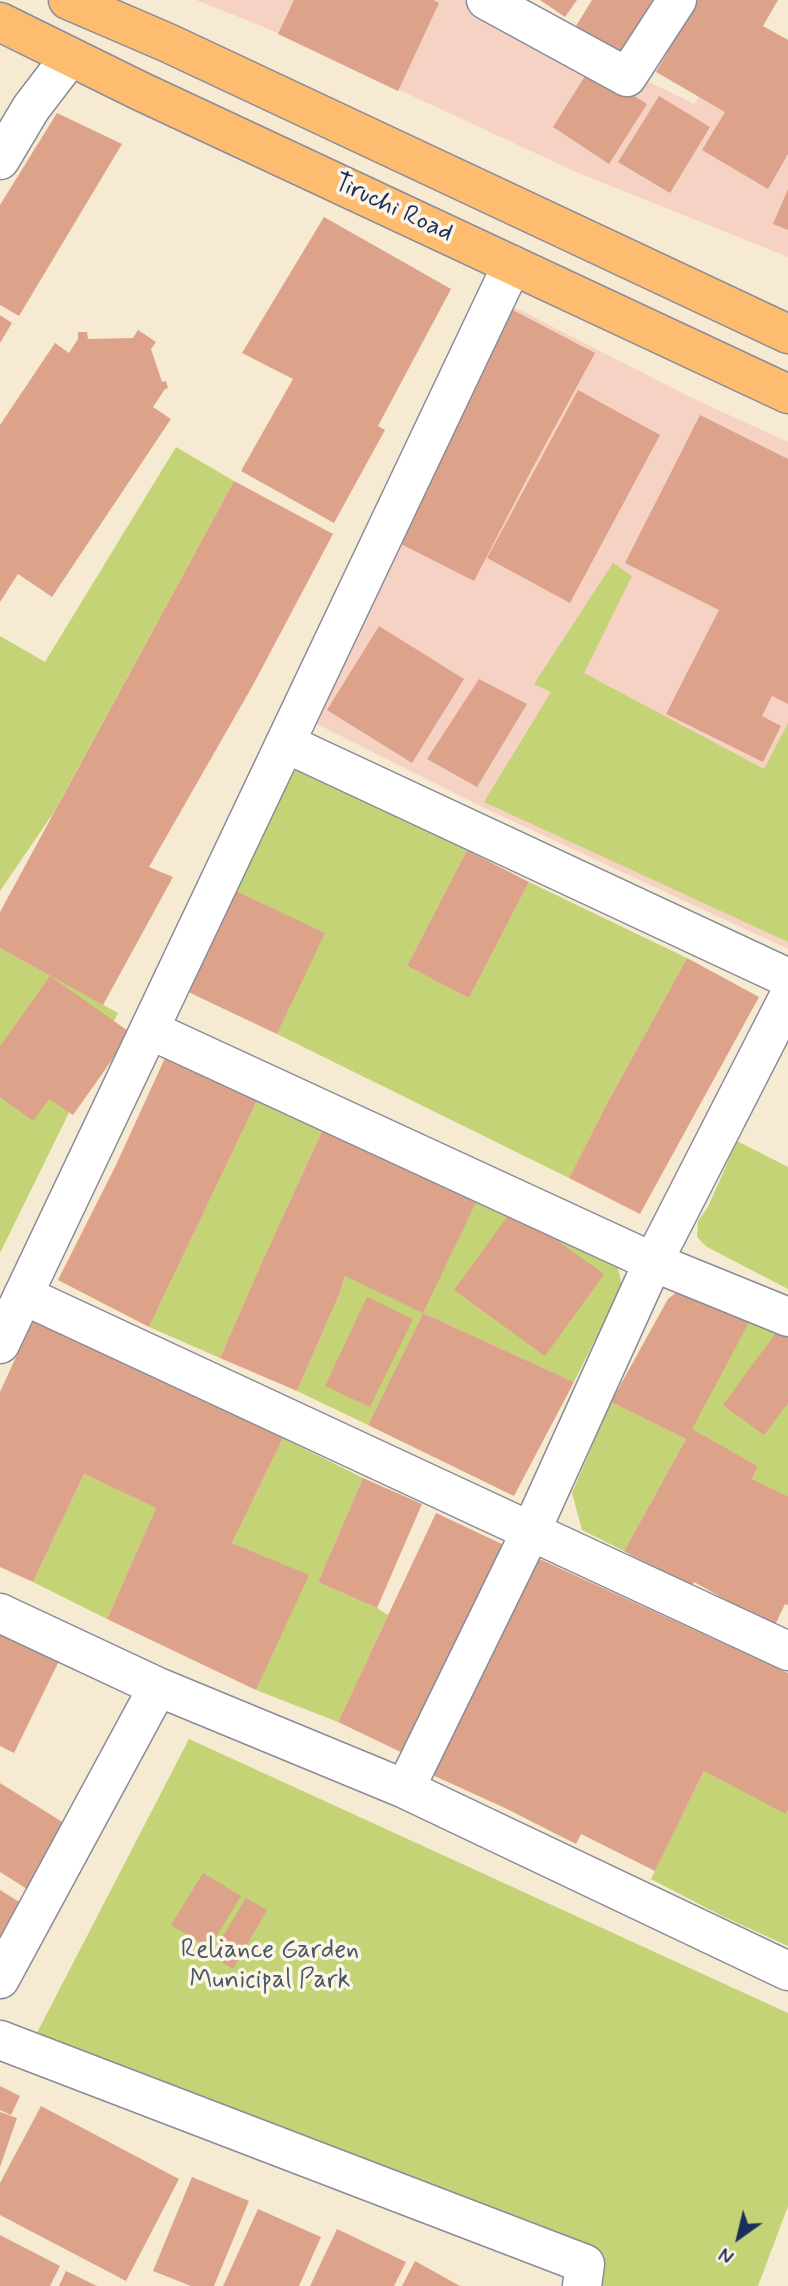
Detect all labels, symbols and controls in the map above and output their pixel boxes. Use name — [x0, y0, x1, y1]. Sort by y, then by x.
street label: Tiruchi Road — [329, 168, 457, 250]
park label: Reliance Garden Municipal Park — [181, 1936, 359, 1997]
north arrow — [704, 2202, 774, 2272]
text: N — [715, 2241, 739, 2269]

